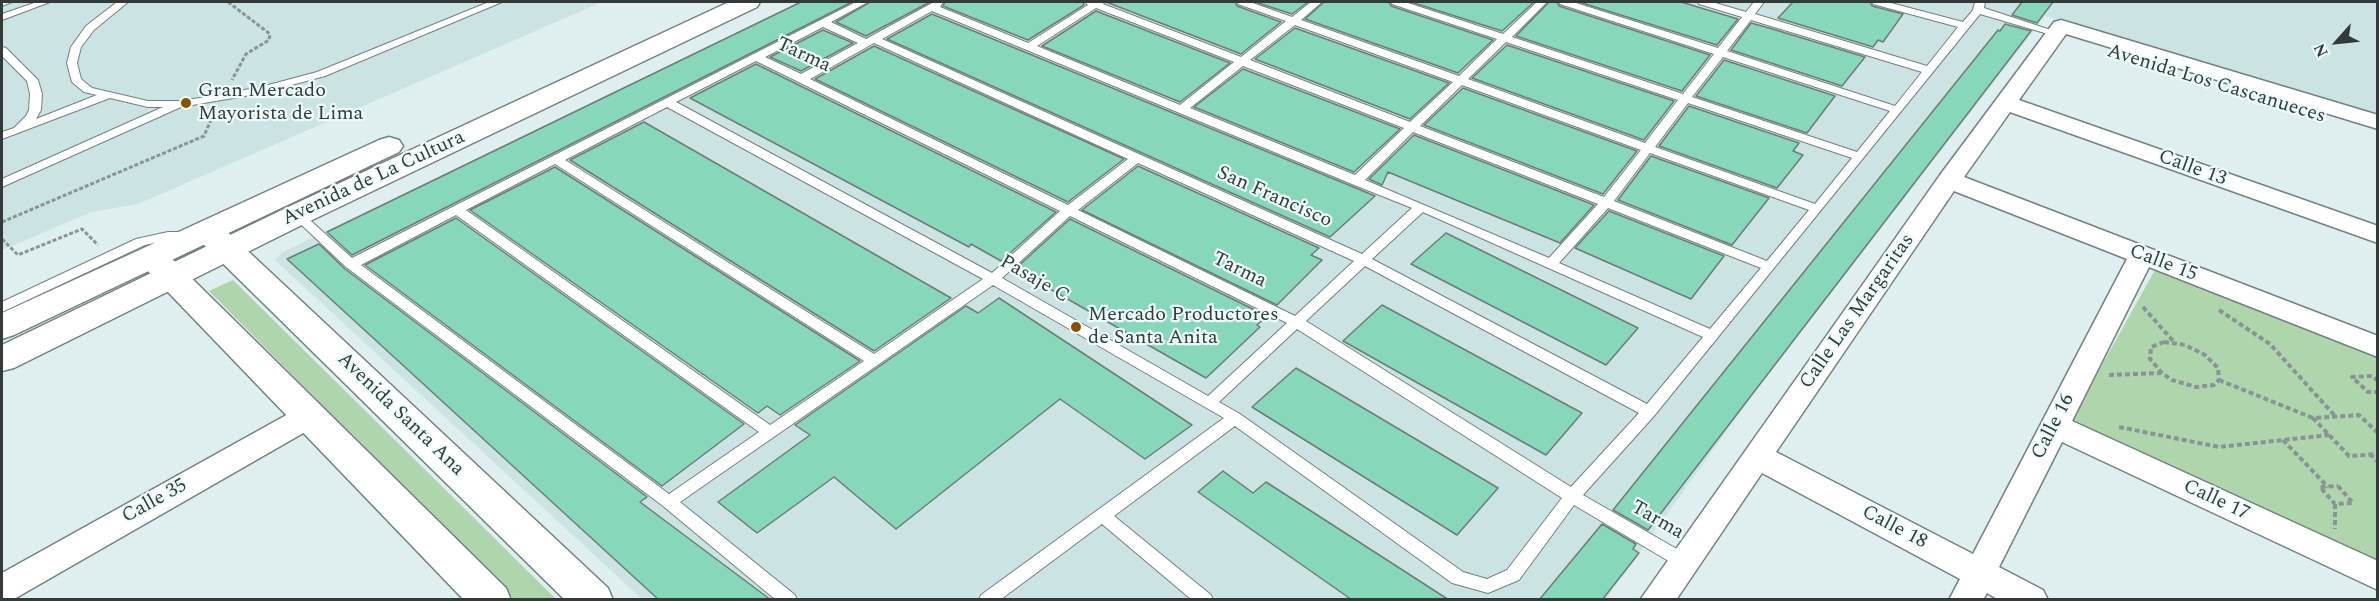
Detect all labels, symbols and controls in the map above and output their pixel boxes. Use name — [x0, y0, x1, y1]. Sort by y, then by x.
north arrow — [2307, 12, 2367, 72]
street label: Tarma — [772, 33, 834, 79]
text: N — [2307, 39, 2335, 61]
street label: Avenida Los Cascanueces — [2104, 40, 2328, 130]
place label: Gran Mercado Mayorista de Lima — [198, 80, 363, 127]
marker: Gran Mercado Mayorista de Lima — [179, 96, 193, 110]
street label: Avenida de La Cultura — [279, 126, 469, 232]
street label: Calle 13 — [2155, 146, 2229, 192]
street label: San Francisco — [1213, 162, 1335, 234]
street label: Calle Las Margaritas — [1795, 230, 1921, 394]
street label: Calle 15 — [2126, 240, 2200, 288]
street label: Tarma — [1208, 248, 1270, 294]
street label: Pasaje C — [995, 251, 1073, 309]
place label: Mercado Productores de Santa Anita — [1088, 304, 1279, 351]
marker: Mercado Productores de Santa Anita — [1069, 320, 1083, 334]
street label: Avenida Santa Ana — [331, 348, 469, 482]
street label: Calle 16 — [2027, 390, 2081, 464]
street label: Calle 35 — [118, 474, 192, 530]
street label: Calle 17 — [2179, 475, 2253, 527]
street label: Tarma — [1626, 496, 1688, 546]
street label: Calle 18 — [1857, 501, 1931, 555]

